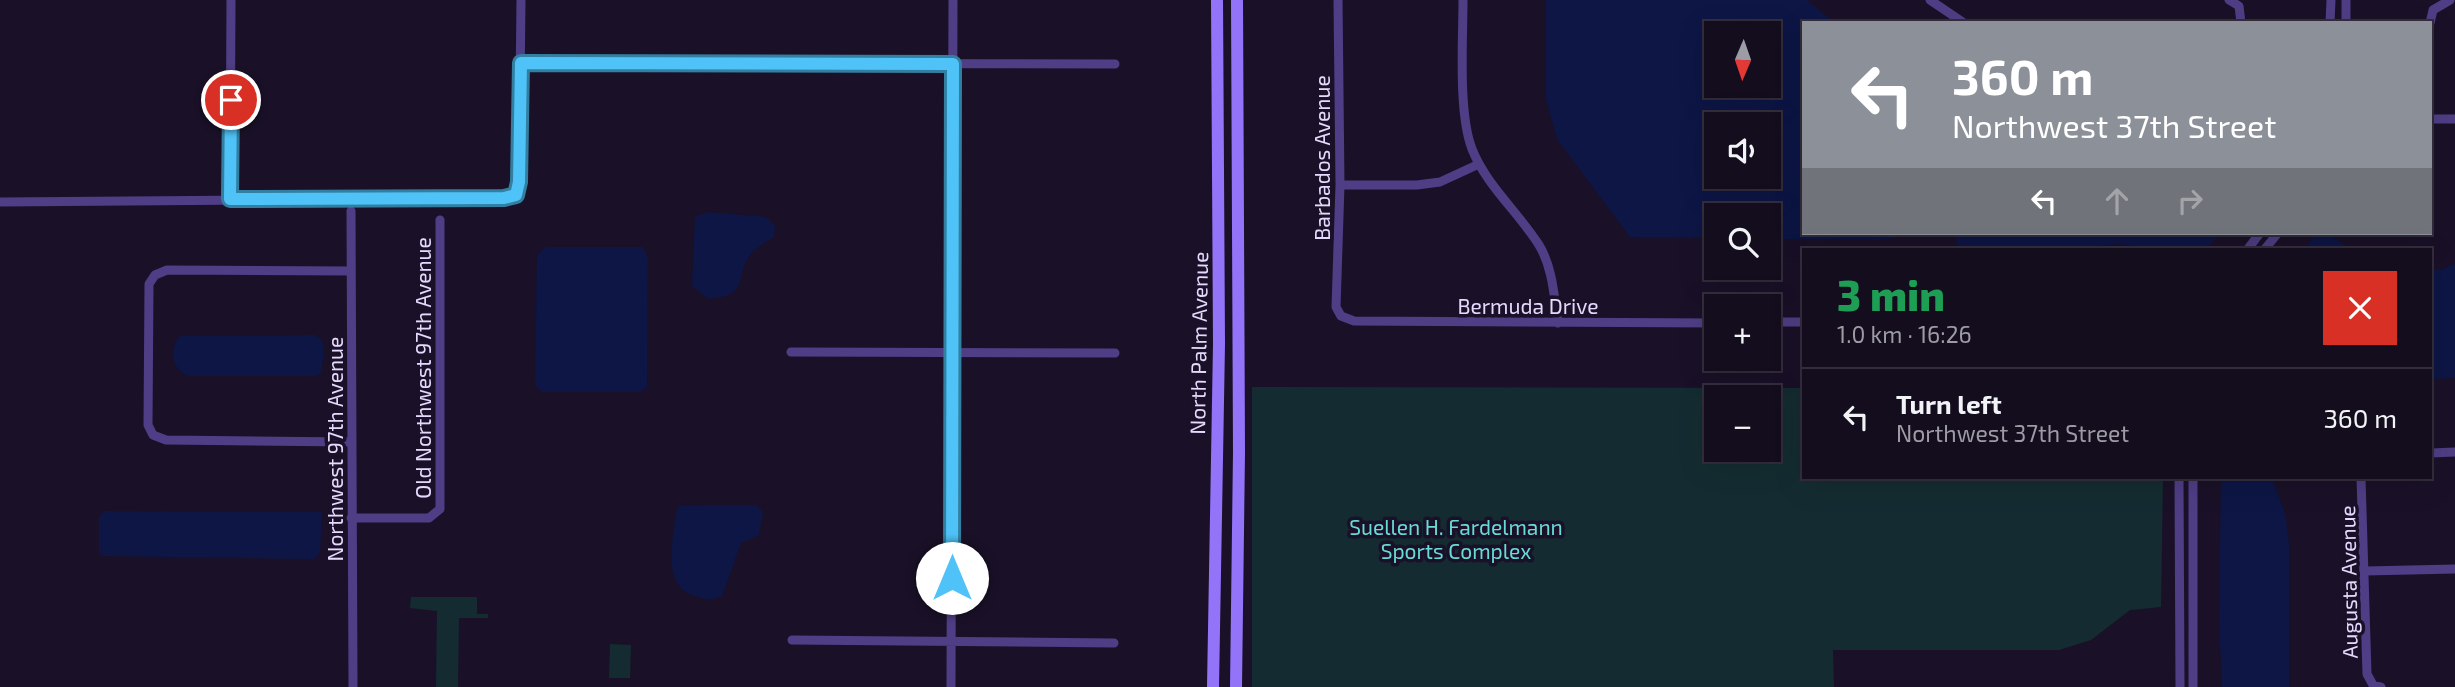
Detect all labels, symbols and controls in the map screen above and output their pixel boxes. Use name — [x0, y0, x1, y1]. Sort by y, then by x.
north arrow — [1704, 21, 1782, 98]
map controls — [1704, 21, 1781, 462]
text: 360 m — [1952, 46, 2093, 105]
icon: left — [1837, 49, 1928, 140]
pin — [201, 70, 261, 130]
street label: Barbados Avenue — [1309, 75, 1334, 241]
icon: arrive — [212, 81, 250, 119]
text: Northwest 37th Street — [1952, 106, 2276, 144]
button: sound — [1704, 112, 1781, 189]
icon: left — [2025, 182, 2063, 220]
icon: ahead — [2098, 182, 2136, 220]
icon: right — [2171, 182, 2209, 220]
button: search — [1704, 203, 1781, 280]
street label: Old Northwest 97th Avenue — [410, 237, 435, 499]
street label: North Palm Avenue — [1184, 251, 1212, 435]
text: 3 min — [1837, 269, 1945, 319]
button: close — [2323, 271, 2397, 345]
street label: Bermuda Drive — [1457, 293, 1599, 318]
button: + — [1704, 294, 1781, 371]
text: 1.0 km · 16:26 — [1837, 320, 1972, 348]
street label: Northwest 97th Avenue — [322, 337, 347, 561]
button: − — [1704, 385, 1781, 462]
text: Turn left — [1896, 388, 2002, 419]
icon: left — [1837, 398, 1875, 436]
text: 360 m — [2323, 402, 2397, 433]
text: Northwest 37th Street — [1896, 419, 2129, 447]
street label: Augusta Avenue — [2334, 505, 2362, 659]
park label: Suellen H. Fardelmann Sports Complex — [1349, 514, 1563, 563]
position arrow — [915, 541, 989, 615]

